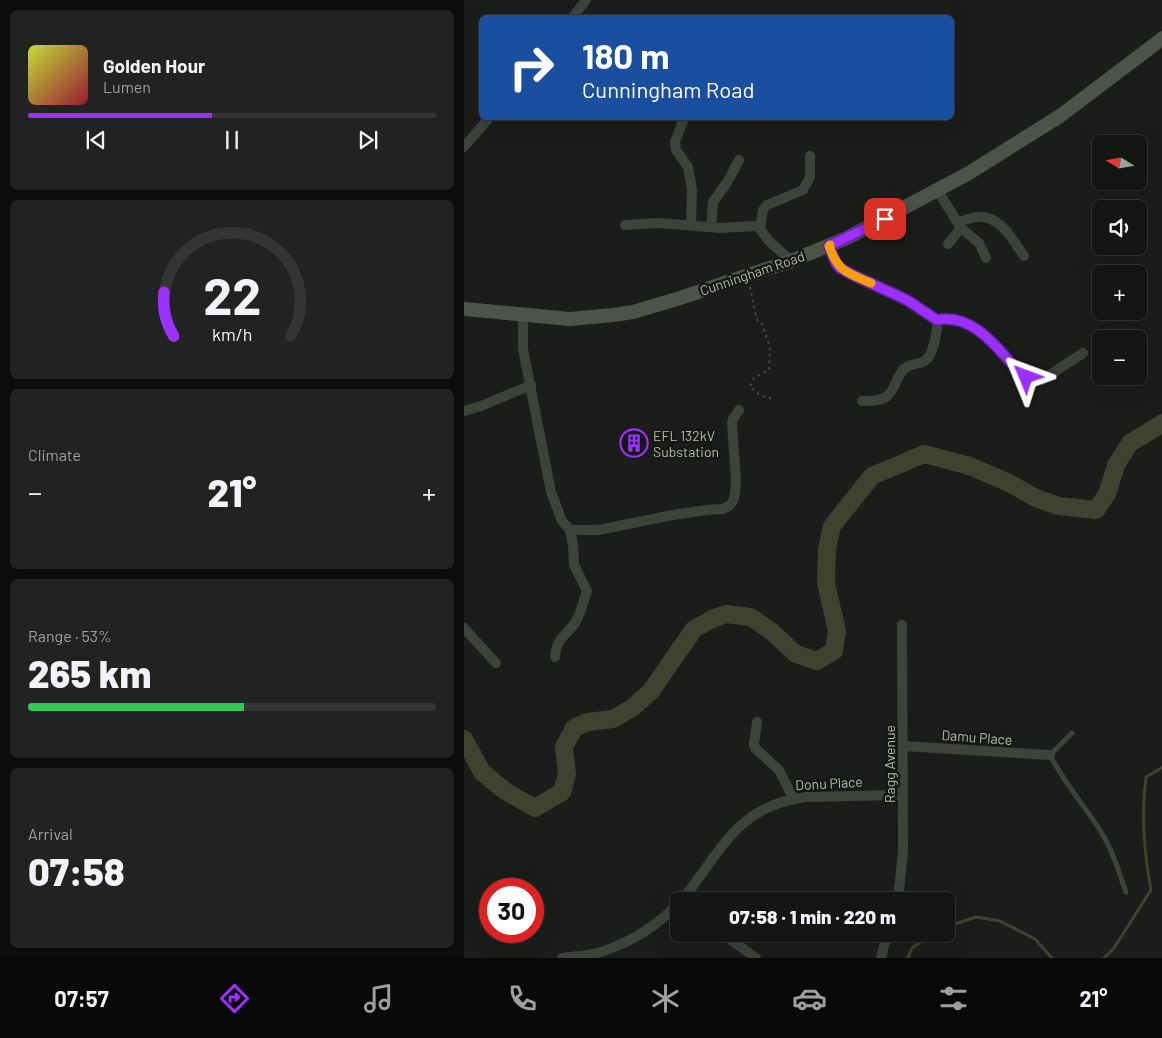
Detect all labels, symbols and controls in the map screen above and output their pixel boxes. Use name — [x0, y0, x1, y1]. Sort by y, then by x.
text: 180 m — [582, 34, 670, 76]
icon: right — [499, 35, 564, 100]
text: Golden Hour — [103, 54, 205, 77]
text: Cunningham Road — [582, 76, 754, 102]
text: Lumen — [103, 77, 151, 96]
icon: previous — [82, 126, 110, 154]
icon: pause — [218, 126, 246, 154]
icon: next — [354, 126, 382, 154]
north arrow — [1092, 135, 1146, 190]
map controls — [1092, 135, 1147, 385]
pin — [864, 198, 906, 240]
button: sound — [1092, 200, 1147, 255]
icon: arrive — [871, 205, 899, 233]
street label: Cunningham Road — [697, 247, 807, 299]
text: 22 — [203, 263, 261, 325]
button: + — [1092, 265, 1147, 320]
text: km/h — [212, 323, 252, 345]
button: − — [1092, 330, 1147, 385]
position arrow — [999, 350, 1051, 402]
place label: EFL 132kV Substation — [653, 427, 719, 460]
building icon: EFL 132kV Substation — [619, 428, 649, 458]
text: Climate — [28, 445, 81, 464]
text: 21° — [207, 469, 257, 515]
text: − — [28, 475, 42, 509]
text: + — [422, 475, 436, 509]
text: Range · 53% — [28, 626, 111, 645]
text: 265 km — [28, 650, 151, 696]
street label: Ragg Avenue — [881, 725, 898, 803]
street label: Damu Place — [941, 726, 1013, 748]
street label: Donu Place — [795, 773, 863, 793]
text: Arrival — [28, 824, 73, 843]
text: 07:58 — [28, 848, 125, 894]
speed limit sign: 30 — [479, 878, 544, 943]
text: 07:58 · 1 min · 220 m — [729, 905, 896, 928]
icon: directions — [217, 981, 252, 1016]
icon: music — [361, 981, 396, 1016]
icon: phone — [505, 981, 540, 1016]
icon: climate — [648, 981, 683, 1016]
icon: car — [792, 981, 827, 1016]
icon: filters — [936, 981, 971, 1016]
text: 07:57 — [54, 985, 109, 1011]
text: 21° — [1079, 985, 1108, 1011]

